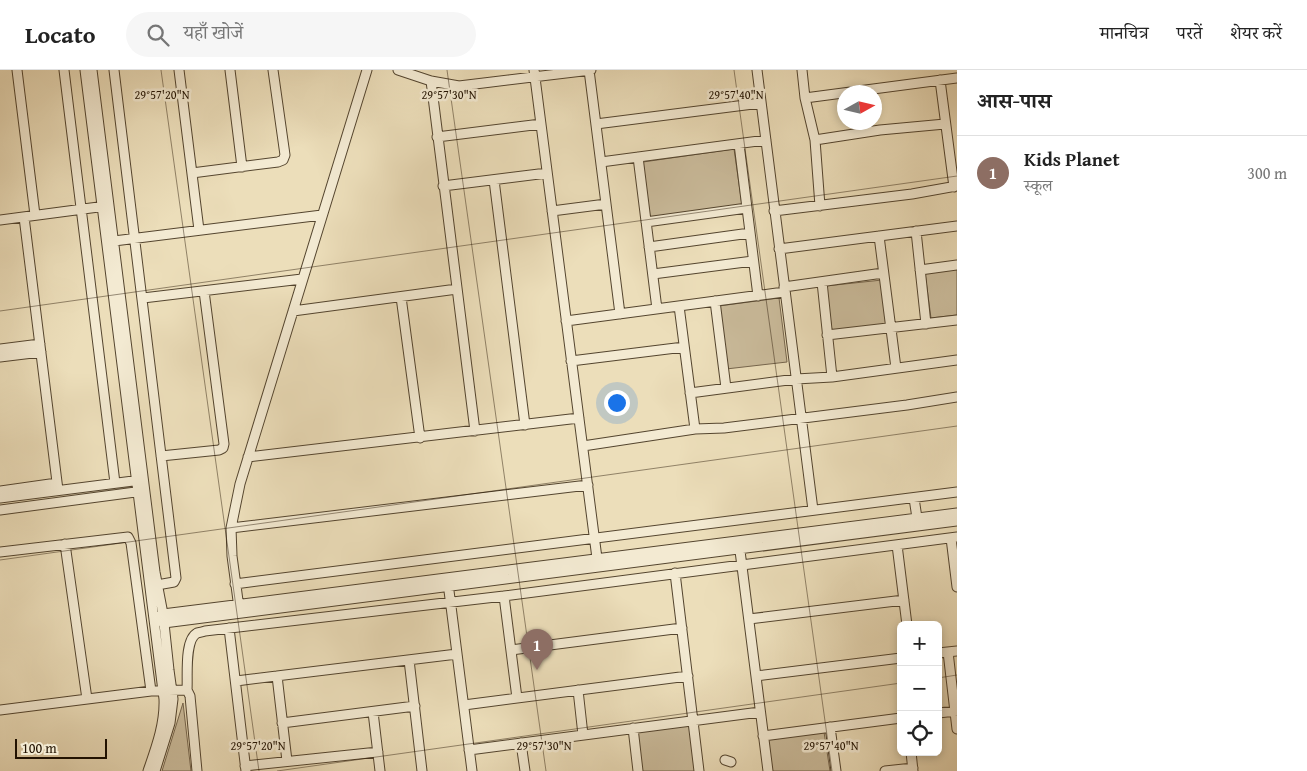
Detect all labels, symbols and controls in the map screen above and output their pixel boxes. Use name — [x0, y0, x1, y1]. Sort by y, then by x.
search box — [126, 12, 476, 57]
text: Locato — [25, 17, 96, 52]
text: यहाँ खोजें — [184, 18, 243, 46]
text: मानचित्र — [1100, 19, 1149, 46]
text: परतें — [1177, 19, 1202, 46]
text: शेयर करें — [1230, 19, 1282, 46]
icon: search — [144, 21, 172, 49]
north arrow — [837, 85, 882, 130]
text: आस-पास — [977, 85, 1051, 116]
text: 29°57'20"N — [134, 86, 190, 103]
text: 29°57'30"N — [421, 86, 477, 103]
text: 29°57'40"N — [708, 86, 764, 103]
text: Kids Planet — [1024, 145, 1120, 173]
text: 1 — [989, 161, 997, 185]
text: 300 m — [1247, 161, 1287, 185]
text: स्कूल — [1024, 173, 1053, 197]
your location — [604, 390, 630, 416]
map controls — [897, 621, 942, 756]
button: + — [897, 621, 942, 666]
pin: 1 — [521, 629, 553, 670]
button: − — [897, 666, 942, 711]
button: locate — [897, 711, 942, 756]
scale bar — [15, 736, 108, 759]
text: 29°57'20"N — [230, 737, 286, 754]
text: 29°57'30"N — [516, 737, 572, 754]
text: 29°57'40"N — [803, 737, 859, 754]
text: 100 m — [22, 738, 57, 758]

